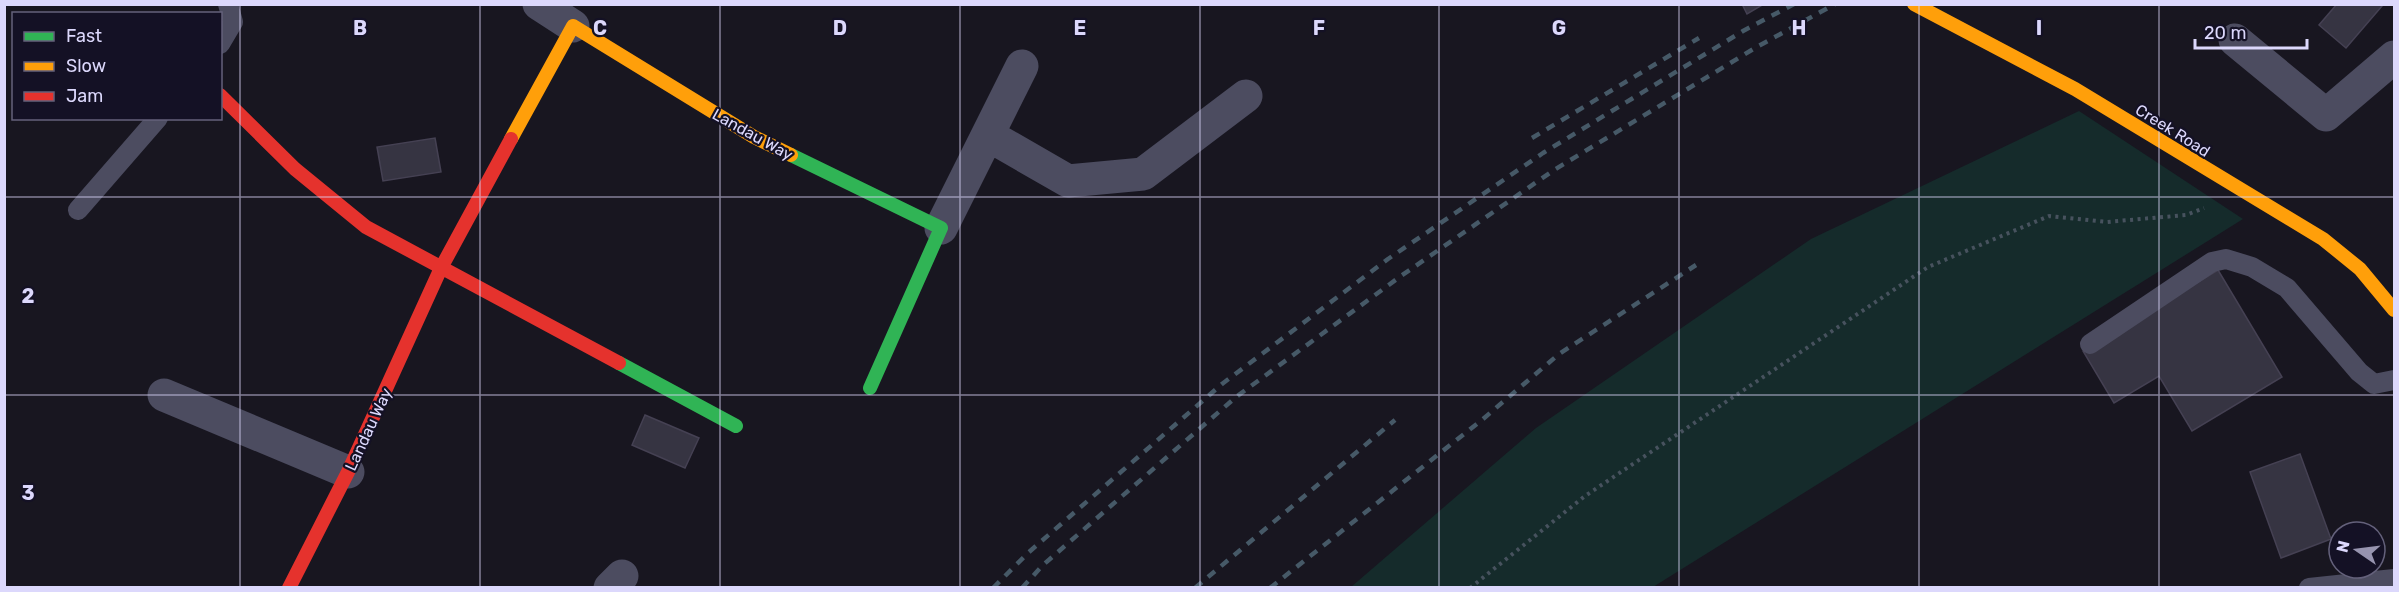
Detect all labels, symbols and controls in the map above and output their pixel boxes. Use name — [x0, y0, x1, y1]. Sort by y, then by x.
legend — [12, 12, 222, 120]
scale bar — [2195, 12, 2308, 50]
text: B — [353, 16, 367, 40]
text: C — [593, 16, 607, 40]
text: D — [833, 16, 847, 40]
text: E — [1074, 16, 1086, 40]
text: F — [1313, 16, 1325, 40]
text: G — [1552, 16, 1566, 40]
text: H — [1792, 16, 1806, 40]
text: I — [2036, 16, 2042, 40]
text: 20 m — [2204, 22, 2246, 44]
text: Fast — [66, 25, 102, 47]
text: Slow — [66, 55, 106, 77]
text: Jam — [66, 85, 103, 107]
street label: Creek Road — [2132, 100, 2214, 161]
street label: Landau Way — [709, 105, 796, 164]
text: 2 — [22, 284, 35, 308]
street label: Landau Way — [341, 385, 396, 474]
text: 3 — [21, 481, 35, 505]
north arrow — [2327, 520, 2387, 580]
text: N — [2332, 539, 2354, 554]

